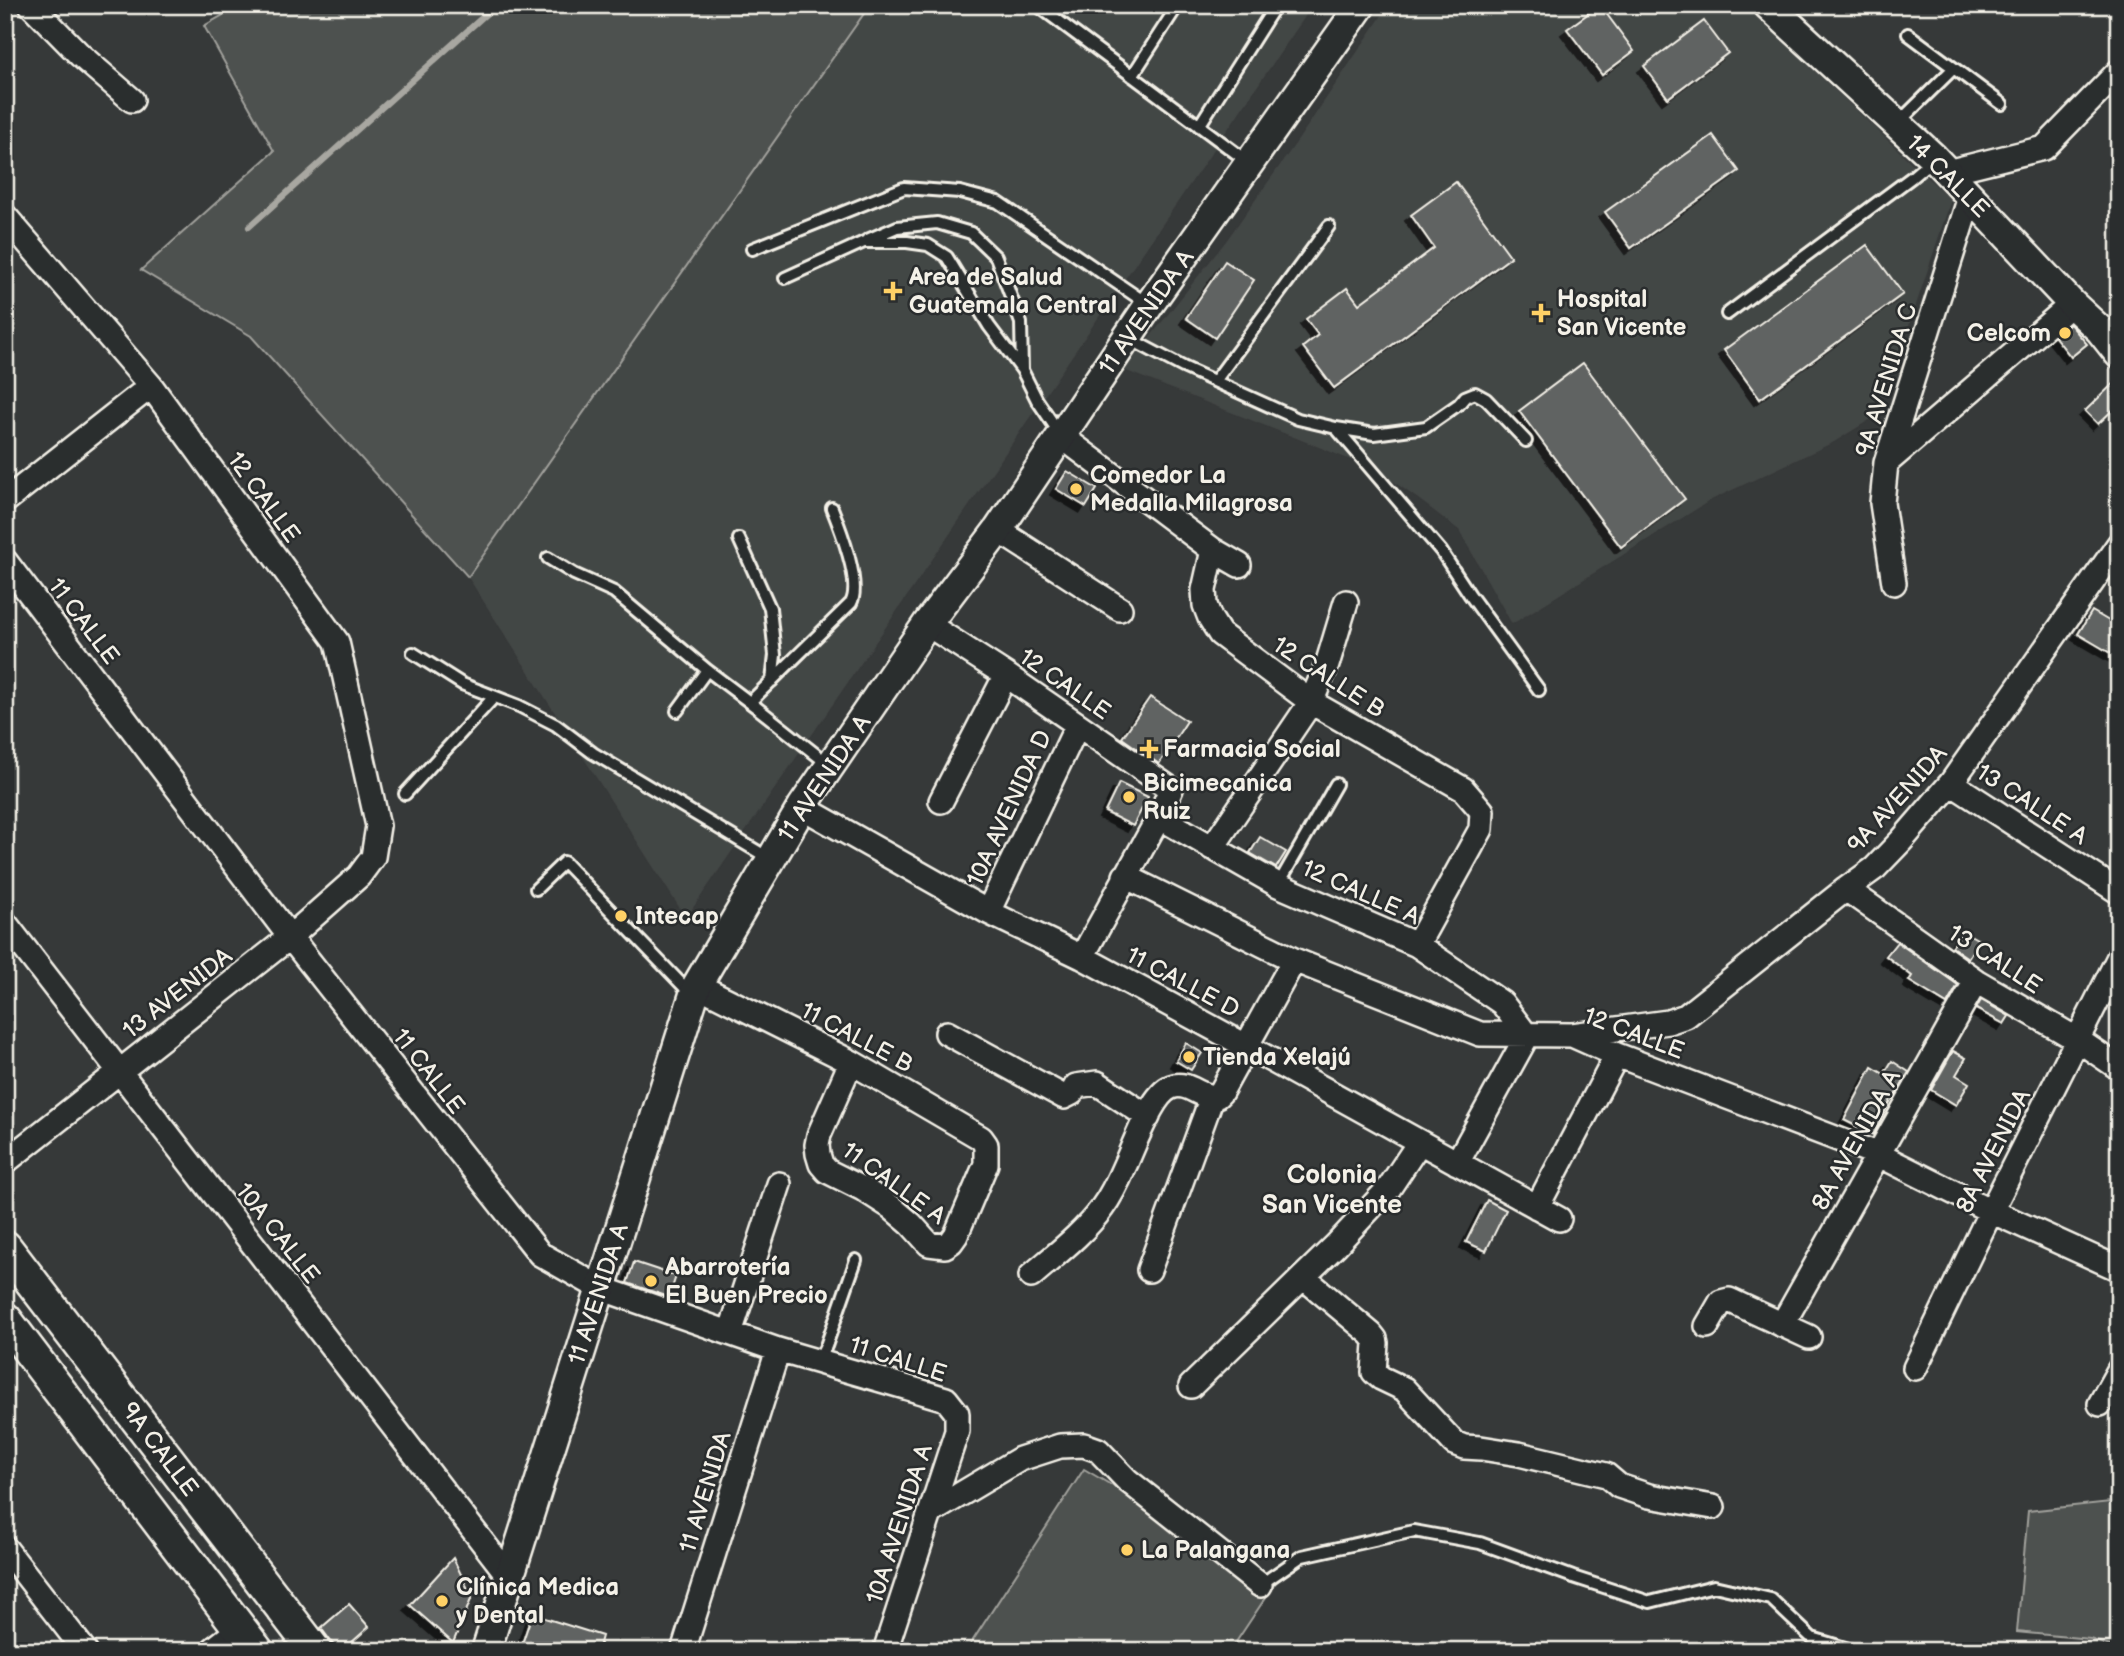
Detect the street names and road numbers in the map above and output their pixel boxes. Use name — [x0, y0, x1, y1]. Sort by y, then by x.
street label: 14 CALLE — [1900, 129, 1995, 224]
street label: 11 AVENIDA A — [1093, 244, 1200, 381]
street label: 9A AVENIDA C — [1849, 300, 1924, 460]
street label: 12 CALLE — [221, 446, 306, 548]
street label: 11 CALLE — [42, 573, 125, 670]
street label: 12 CALLE B — [1267, 630, 1390, 724]
street label: 12 CALLE — [1013, 642, 1116, 726]
street label: 11 AVENIDA A — [771, 709, 878, 847]
street label: 10A AVENIDA D — [961, 726, 1058, 891]
street label: 9A AVENIDA — [1841, 739, 1954, 859]
street label: 13 CALLE A — [1971, 758, 2093, 851]
street label: 12 CALLE A — [1297, 854, 1425, 932]
street label: 13 CALLE — [1943, 918, 2047, 1000]
street label: 11 CALLE D — [1121, 940, 1244, 1024]
street label: 13 AVENIDA — [117, 942, 238, 1045]
street label: 11 CALLE B — [796, 996, 918, 1079]
street label: 12 CALLE — [1580, 1001, 1688, 1066]
street label: 11 CALLE — [386, 1023, 471, 1120]
street label: 8A AVENIDA A — [1806, 1064, 1907, 1216]
street label: 8A AVENIDA — [1950, 1084, 2037, 1218]
street label: 11 CALLE A — [836, 1136, 952, 1231]
street label: 10A CALLE — [229, 1177, 326, 1289]
street label: 11 AVENIDA A — [562, 1220, 635, 1368]
street label: 11 CALLE — [846, 1330, 950, 1389]
street label: 9A CALLE — [115, 1397, 204, 1502]
street label: 11 AVENIDA — [673, 1428, 738, 1556]
street label: 10A AVENIDA A — [860, 1440, 939, 1608]

